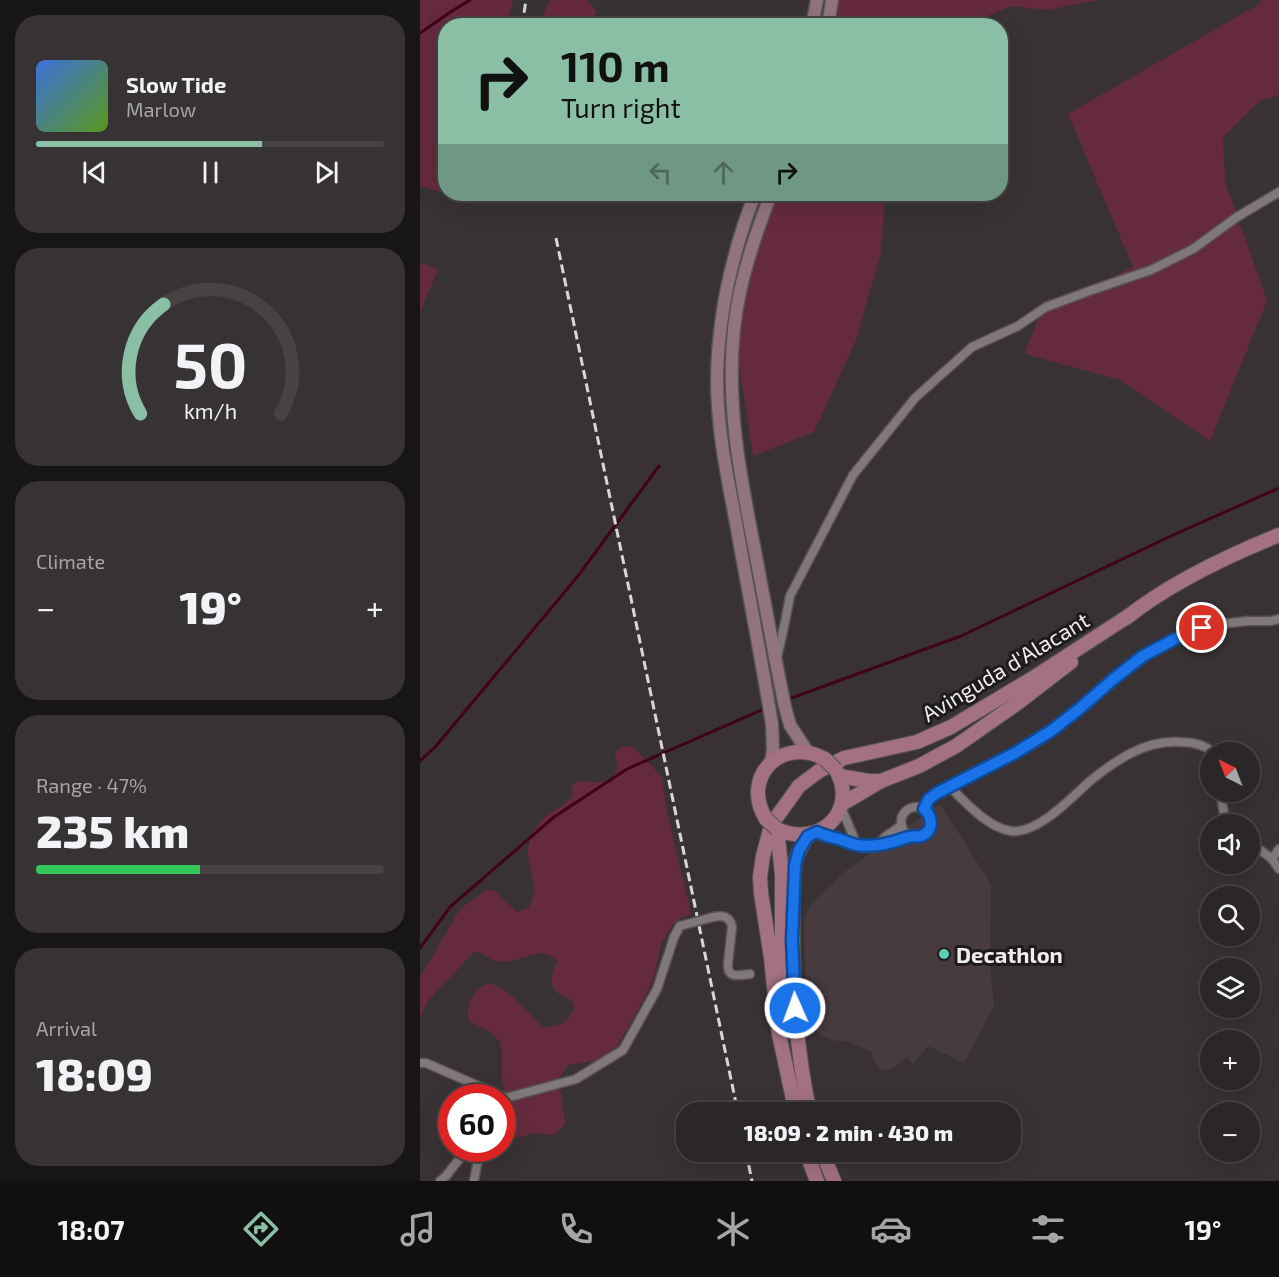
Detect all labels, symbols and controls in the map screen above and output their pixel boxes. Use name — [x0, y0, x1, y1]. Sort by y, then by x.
text: 110 m — [561, 40, 670, 90]
icon: right — [462, 42, 540, 120]
text: Slow Tide — [126, 71, 226, 97]
text: Turn right — [561, 91, 681, 123]
text: Marlow — [126, 97, 196, 121]
icon: previous — [78, 156, 111, 189]
icon: pause — [194, 156, 227, 189]
icon: next — [310, 156, 343, 189]
icon: left — [644, 156, 677, 189]
icon: ahead — [707, 156, 740, 189]
icon: right — [770, 156, 803, 189]
text: 50 — [173, 326, 247, 401]
text: km/h — [183, 399, 237, 424]
text: Climate — [36, 549, 105, 573]
text: 19° — [179, 579, 242, 633]
text: − — [36, 587, 55, 627]
text: + — [366, 587, 384, 627]
pin — [1176, 602, 1227, 653]
street label: Avinguda d'Alacant — [917, 606, 1093, 726]
icon: arrive — [1185, 611, 1218, 644]
north arrow — [1200, 742, 1260, 802]
map controls — [1200, 742, 1260, 1162]
text: Range · 47% — [36, 773, 147, 797]
text: 235 km — [36, 803, 189, 857]
button: sound — [1200, 814, 1260, 874]
button: search — [1200, 886, 1260, 946]
place label: Decathlon — [956, 941, 1063, 967]
marker: Decathlon — [937, 947, 951, 961]
button: layers — [1200, 958, 1260, 1018]
position arrow — [763, 976, 827, 1040]
text: Arrival — [36, 1016, 97, 1040]
button: + — [1200, 1030, 1260, 1090]
text: 18:09 — [36, 1046, 153, 1100]
speed limit sign: 60 — [438, 1084, 516, 1162]
button: − — [1200, 1102, 1260, 1162]
text: 18:09 · 2 min · 430 m — [744, 1119, 953, 1145]
icon: directions — [240, 1208, 282, 1250]
icon: music — [397, 1208, 439, 1250]
icon: phone — [555, 1208, 597, 1250]
icon: climate — [712, 1208, 754, 1250]
icon: car — [870, 1208, 912, 1250]
icon: filters — [1027, 1208, 1069, 1250]
text: 18:07 — [58, 1213, 124, 1245]
text: 19° — [1184, 1213, 1221, 1245]

